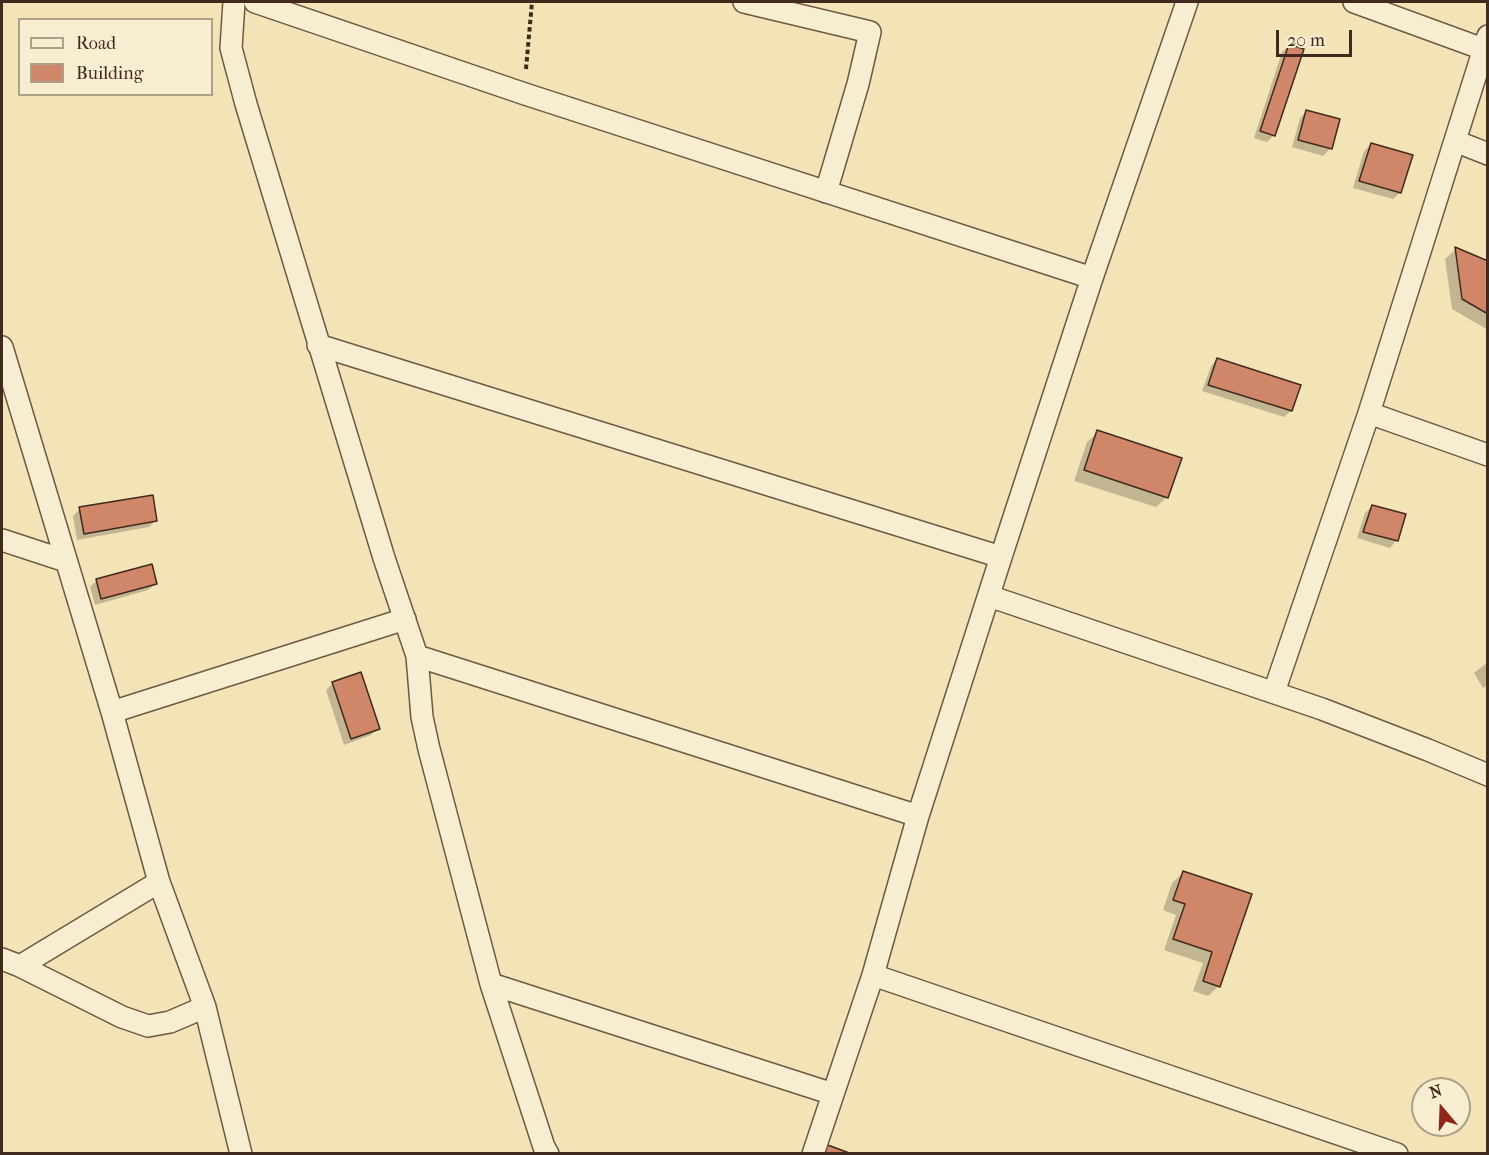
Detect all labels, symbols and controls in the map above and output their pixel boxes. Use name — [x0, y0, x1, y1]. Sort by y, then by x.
legend — [18, 18, 213, 96]
scale bar — [1279, 18, 1356, 56]
text: 20 m — [1287, 30, 1325, 51]
text: Road — [76, 33, 116, 54]
text: Building — [76, 63, 143, 84]
north arrow — [1411, 1077, 1471, 1137]
text: N — [1427, 1080, 1444, 1102]

